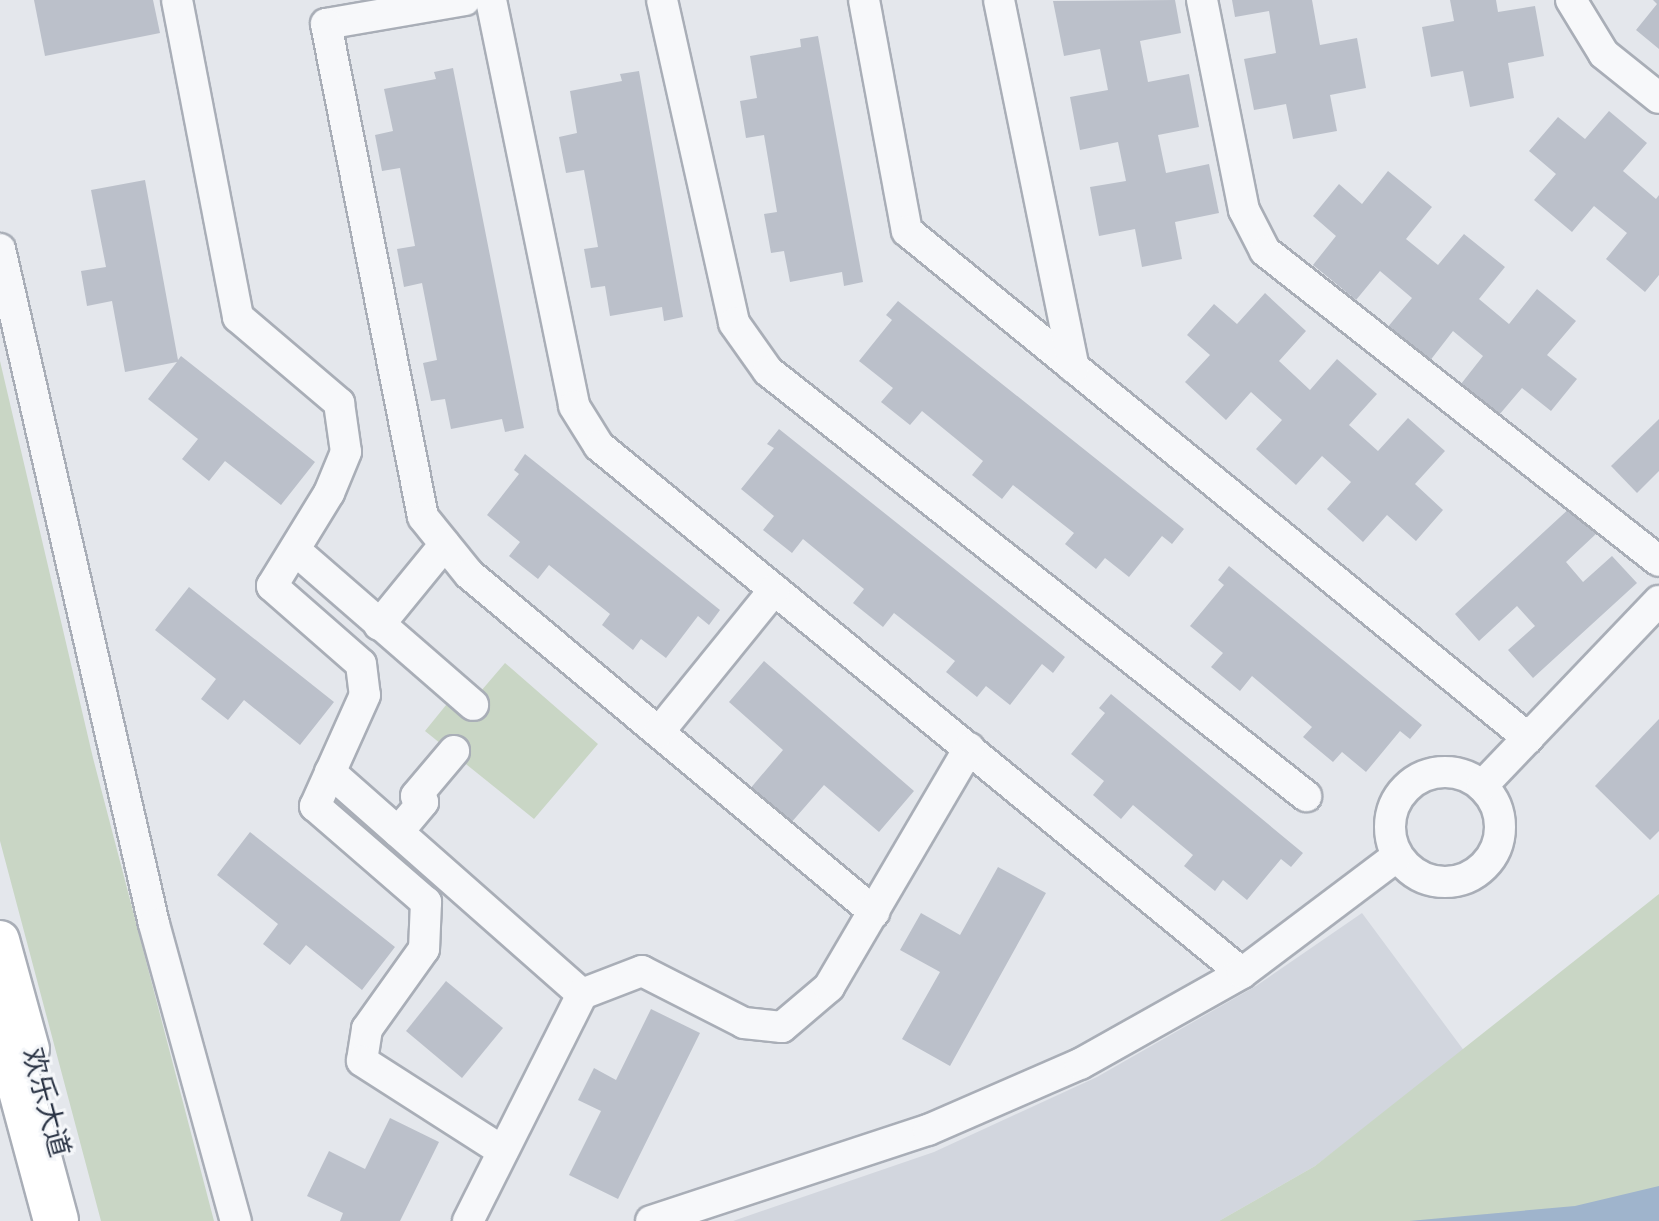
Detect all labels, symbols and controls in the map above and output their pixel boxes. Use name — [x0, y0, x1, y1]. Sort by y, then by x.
street label: 欢乐大道 — [14, 1045, 76, 1161]

